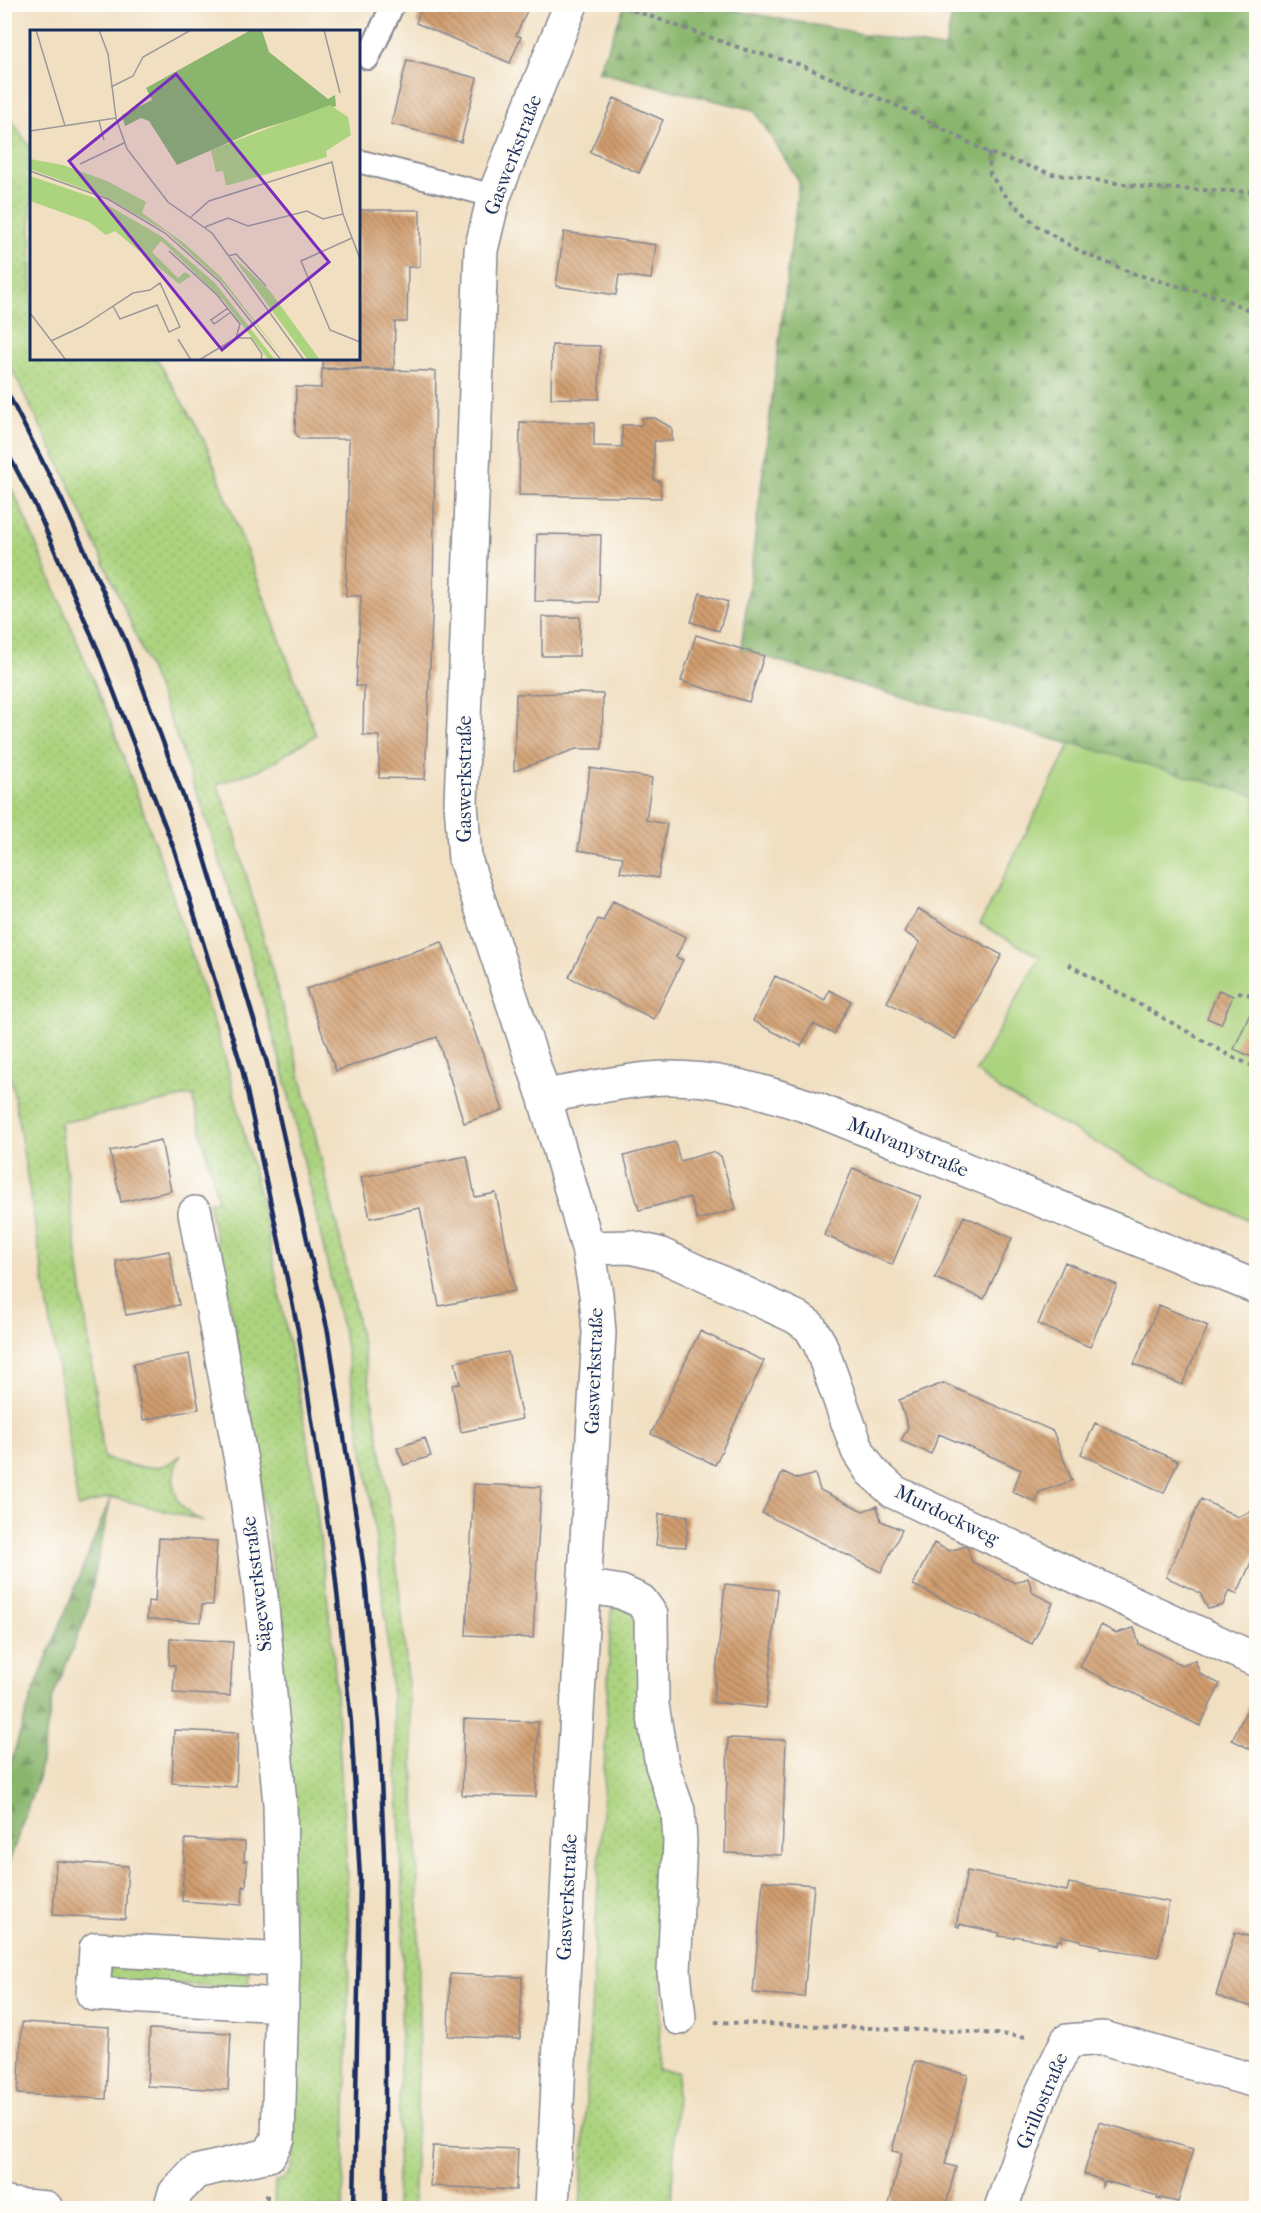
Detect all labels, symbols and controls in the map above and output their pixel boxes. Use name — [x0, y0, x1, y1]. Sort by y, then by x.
inset map — [30, 30, 360, 360]
street label: Gaswerkstraße — [480, 92, 547, 218]
street label: Gaswerkstraße — [453, 715, 476, 842]
street label: Mulvanystraße — [844, 1112, 972, 1182]
street label: Gaswerkstraße — [580, 1307, 608, 1435]
street label: Murdockweg — [891, 1480, 1003, 1550]
street label: Sägewerkstraße — [237, 1515, 277, 1653]
street label: Gaswerkstraße — [552, 1833, 582, 1961]
street label: Grillostraße — [1011, 2049, 1073, 2153]

